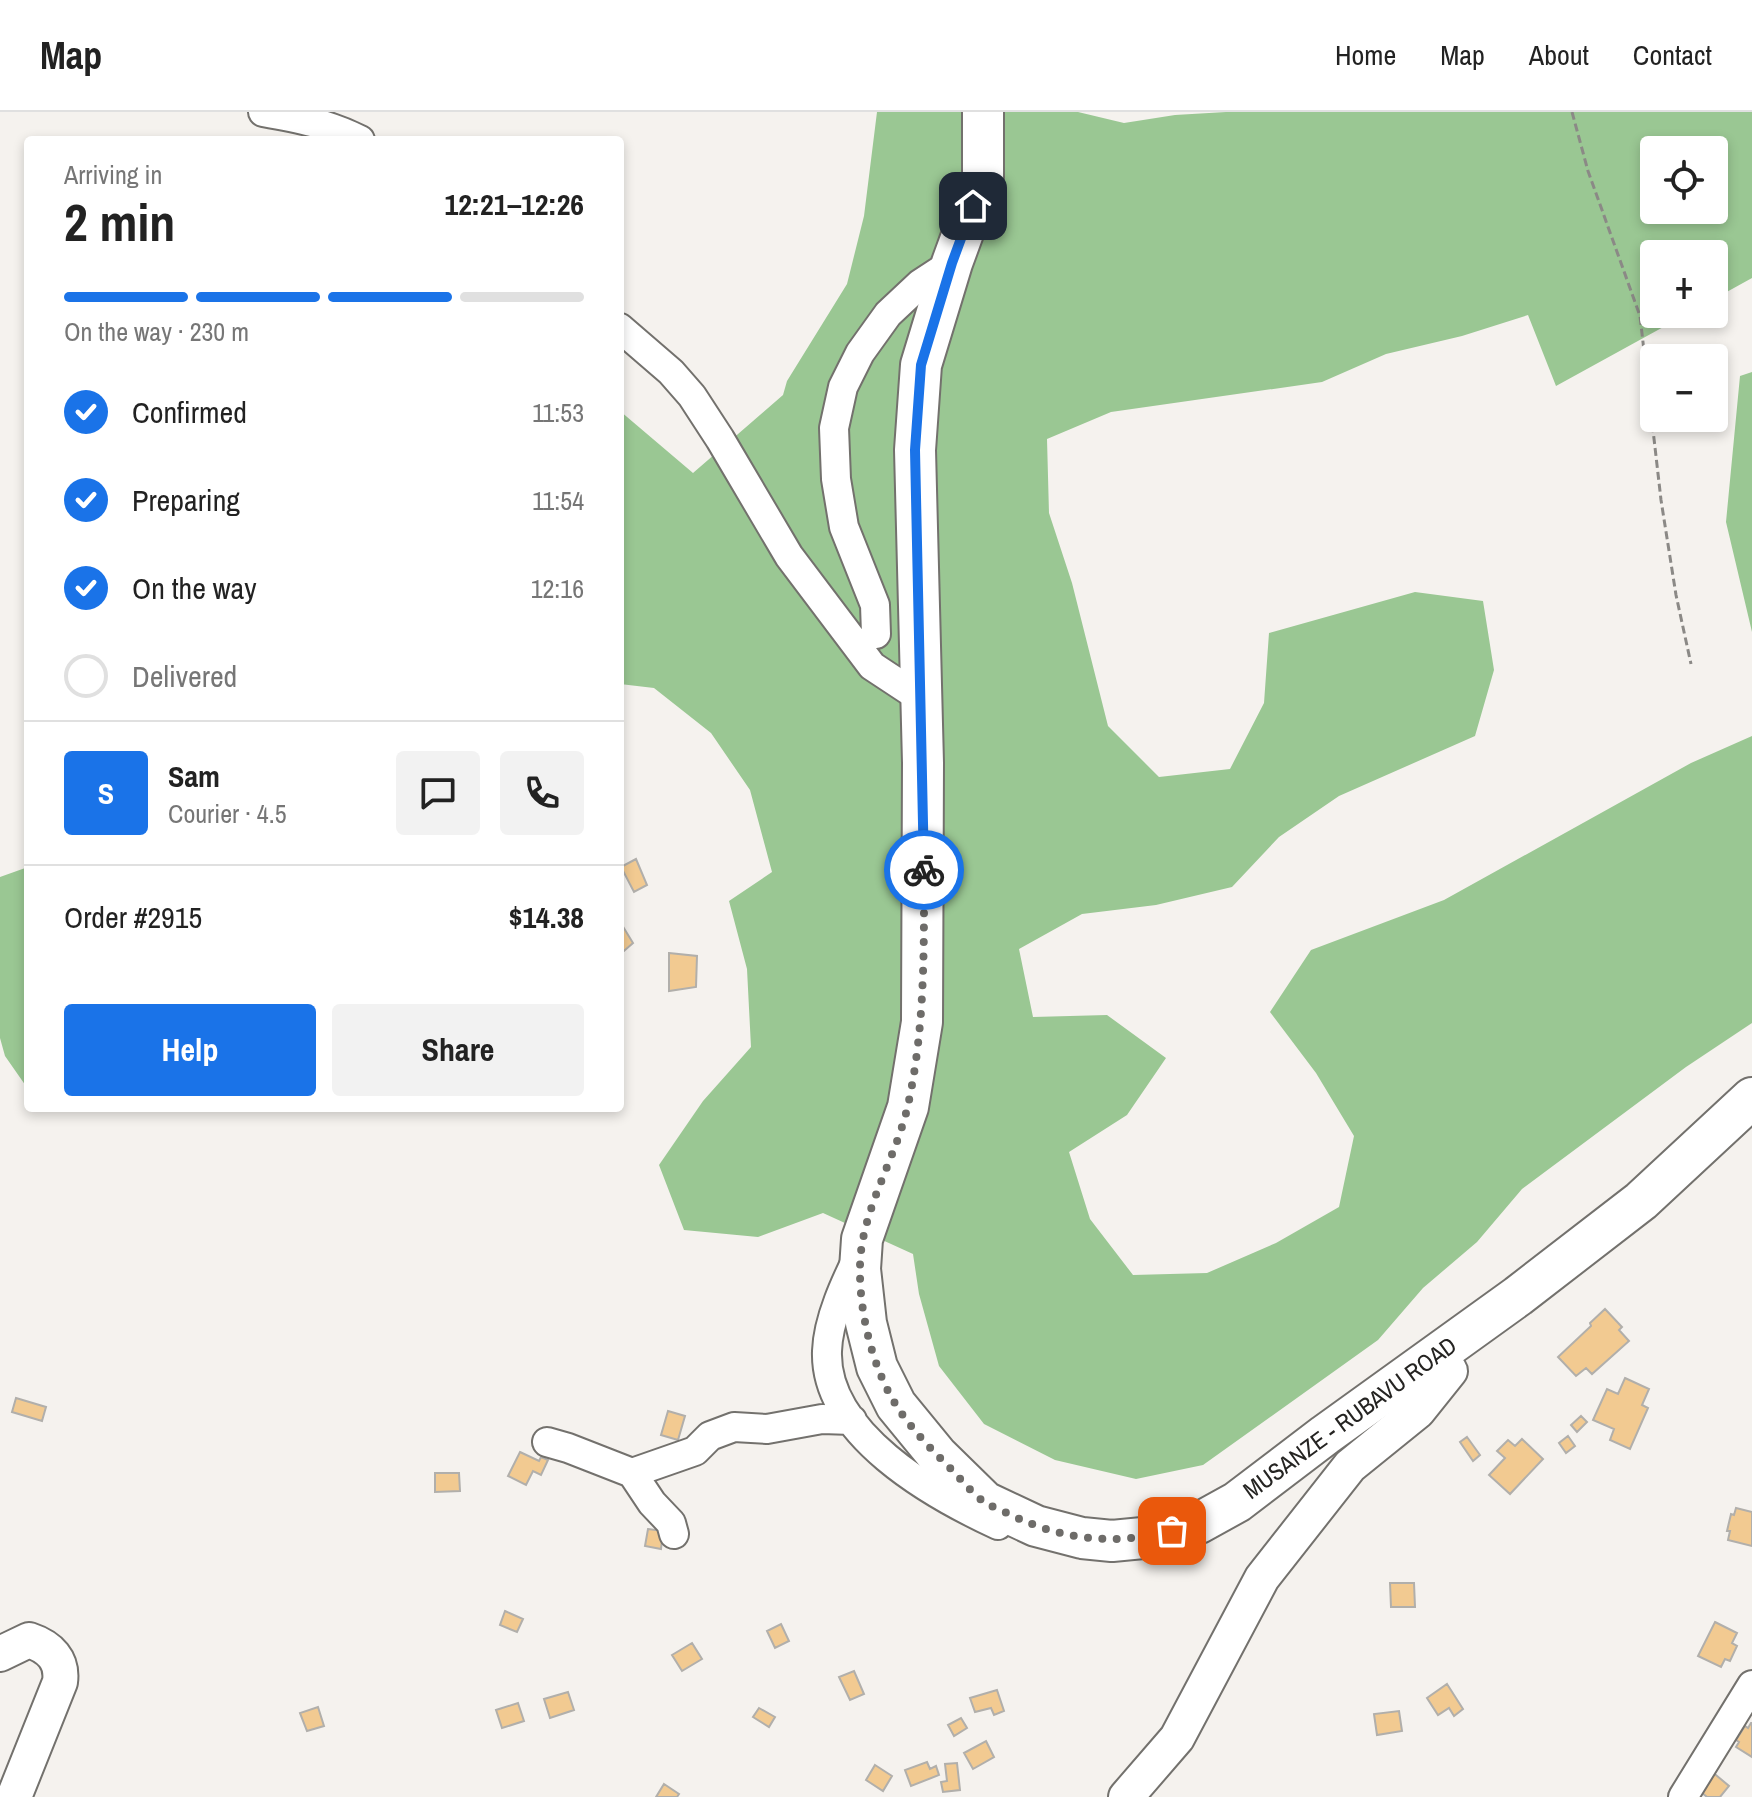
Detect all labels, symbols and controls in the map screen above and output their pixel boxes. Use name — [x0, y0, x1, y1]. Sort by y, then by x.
text: Map — [40, 30, 102, 81]
text: Home — [1335, 36, 1396, 74]
text: Map — [1440, 36, 1485, 74]
text: About — [1529, 36, 1589, 74]
text: Contact — [1633, 36, 1712, 74]
map controls — [1640, 136, 1728, 432]
button: locate — [1640, 136, 1728, 224]
text: Arriving in — [64, 157, 162, 192]
pin — [939, 172, 1007, 240]
text: 12:21–12:26 — [445, 184, 584, 224]
icon: home — [951, 184, 995, 228]
text: 2 min — [64, 187, 175, 257]
button: + — [1640, 240, 1728, 328]
text: On the way · 230 m — [64, 314, 249, 349]
button: − — [1640, 344, 1728, 432]
icon: check — [64, 390, 108, 434]
text: Confirmed — [132, 392, 247, 432]
text: 11:53 — [532, 395, 584, 430]
icon: check — [64, 478, 108, 522]
text: Preparing — [132, 480, 240, 520]
text: 11:54 — [532, 483, 584, 518]
icon: check — [64, 566, 108, 610]
text: On the way — [132, 568, 256, 608]
text: 12:16 — [531, 571, 584, 606]
text: Delivered — [132, 656, 237, 696]
button: chat — [396, 751, 480, 835]
button: phone — [500, 751, 584, 835]
text: Sam — [168, 756, 220, 796]
text: S — [98, 773, 114, 813]
text: Courier · 4.5 — [168, 796, 287, 831]
courier — [884, 830, 964, 910]
icon: bike — [902, 848, 946, 892]
text: Order #2915 — [64, 897, 202, 937]
text: $14.38 — [509, 897, 584, 937]
button: Help — [64, 1004, 316, 1096]
button: Share — [332, 1004, 584, 1096]
street label: MUSANZE - RUBAVU ROAD — [1236, 1329, 1463, 1506]
pin — [1138, 1497, 1206, 1565]
icon: bag — [1150, 1509, 1194, 1553]

